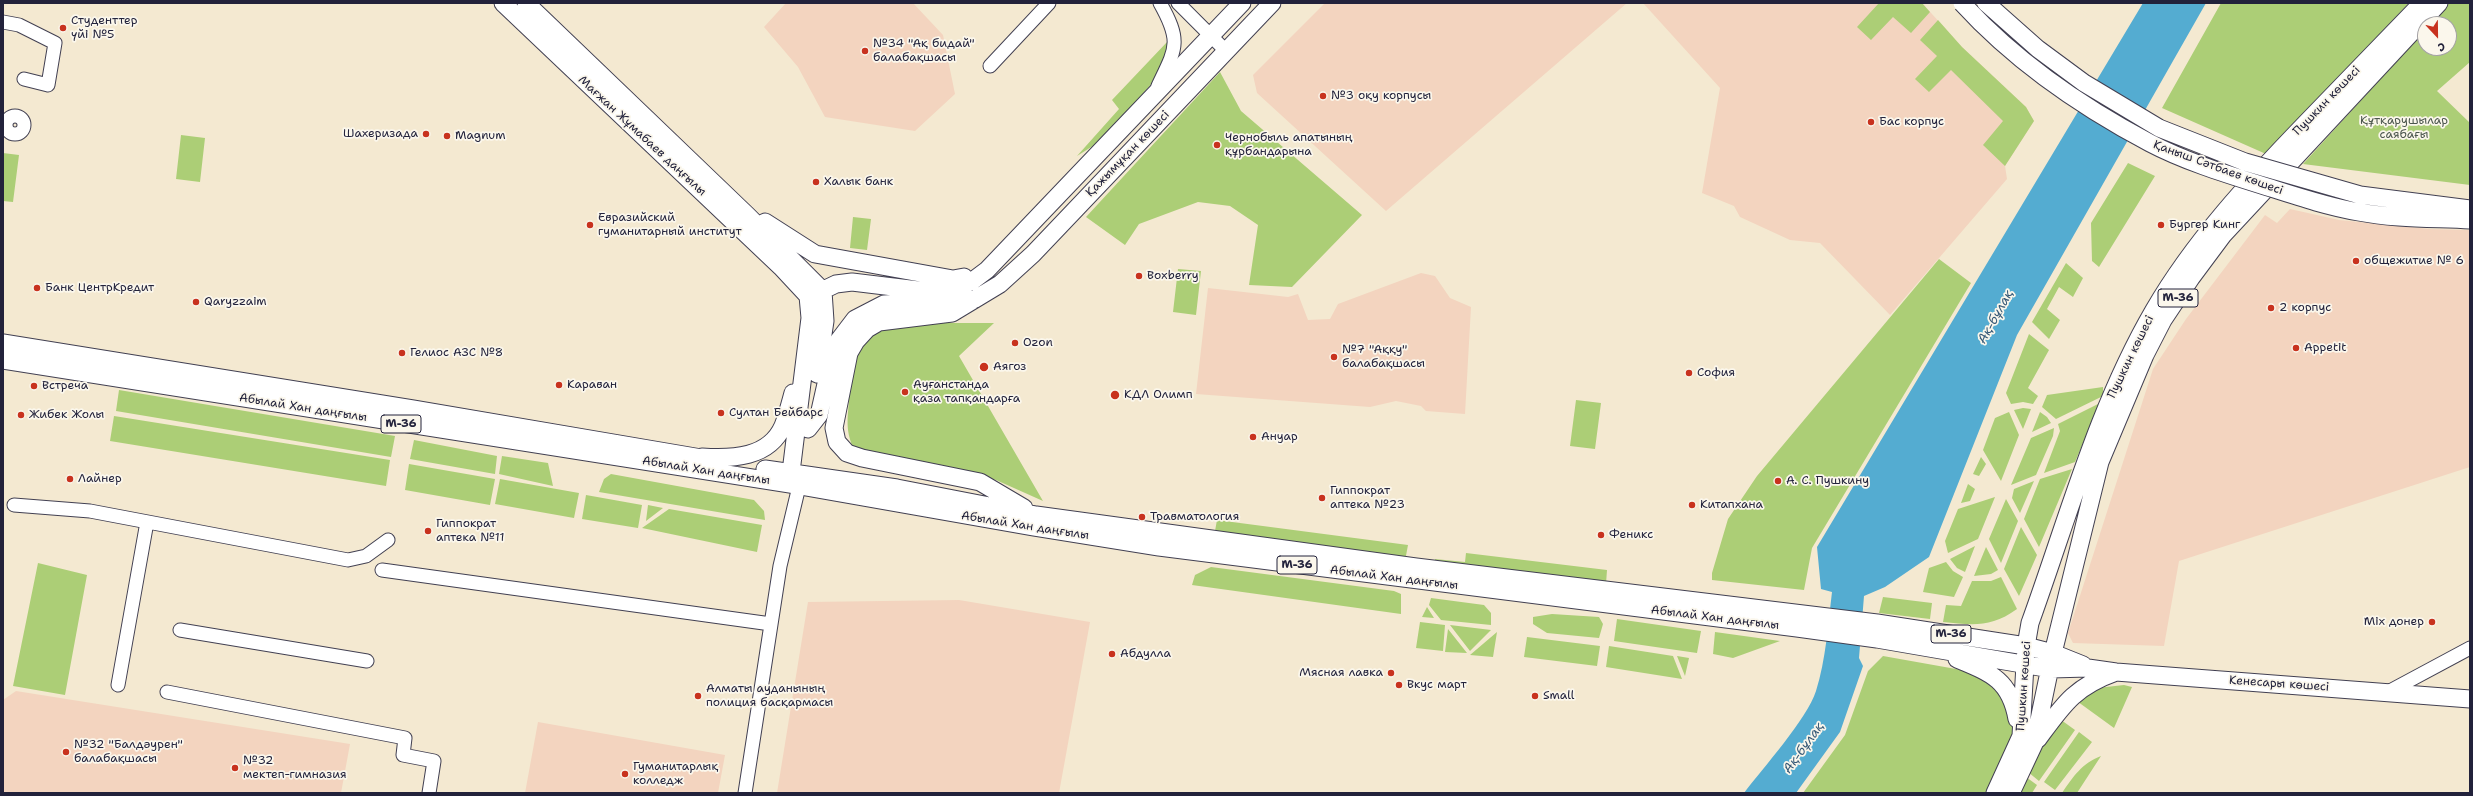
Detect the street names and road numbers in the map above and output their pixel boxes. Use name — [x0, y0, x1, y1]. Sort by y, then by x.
street label: Пушкин көшесі — [2290, 63, 2364, 139]
street label: Мағжан Жұмабаев даңғылы — [575, 73, 709, 199]
street label: Қажымұқан көшесі — [1083, 108, 1173, 200]
street label: Қаныш Сәтбаев көшесі — [2151, 138, 2285, 198]
road number: M-36 — [2158, 289, 2198, 307]
street label: Пушкин көшесі — [2105, 313, 2157, 401]
street label: Абылай Хан даңғылы — [238, 391, 368, 425]
road number: M-36 — [381, 415, 421, 433]
street label: Абылай Хан даңғылы — [641, 454, 771, 488]
street label: Абылай Хан даңғылы — [960, 509, 1090, 543]
road number: M-36 — [1277, 556, 1317, 574]
street label: Абылай Хан даңғылы — [1329, 563, 1459, 593]
street label: Абылай Хан даңғылы — [1650, 603, 1780, 633]
road number: M-36 — [1931, 625, 1971, 643]
street label: Пушкин көшесі — [2014, 640, 2034, 732]
street label: Кенесары көшесі — [2228, 673, 2330, 695]

